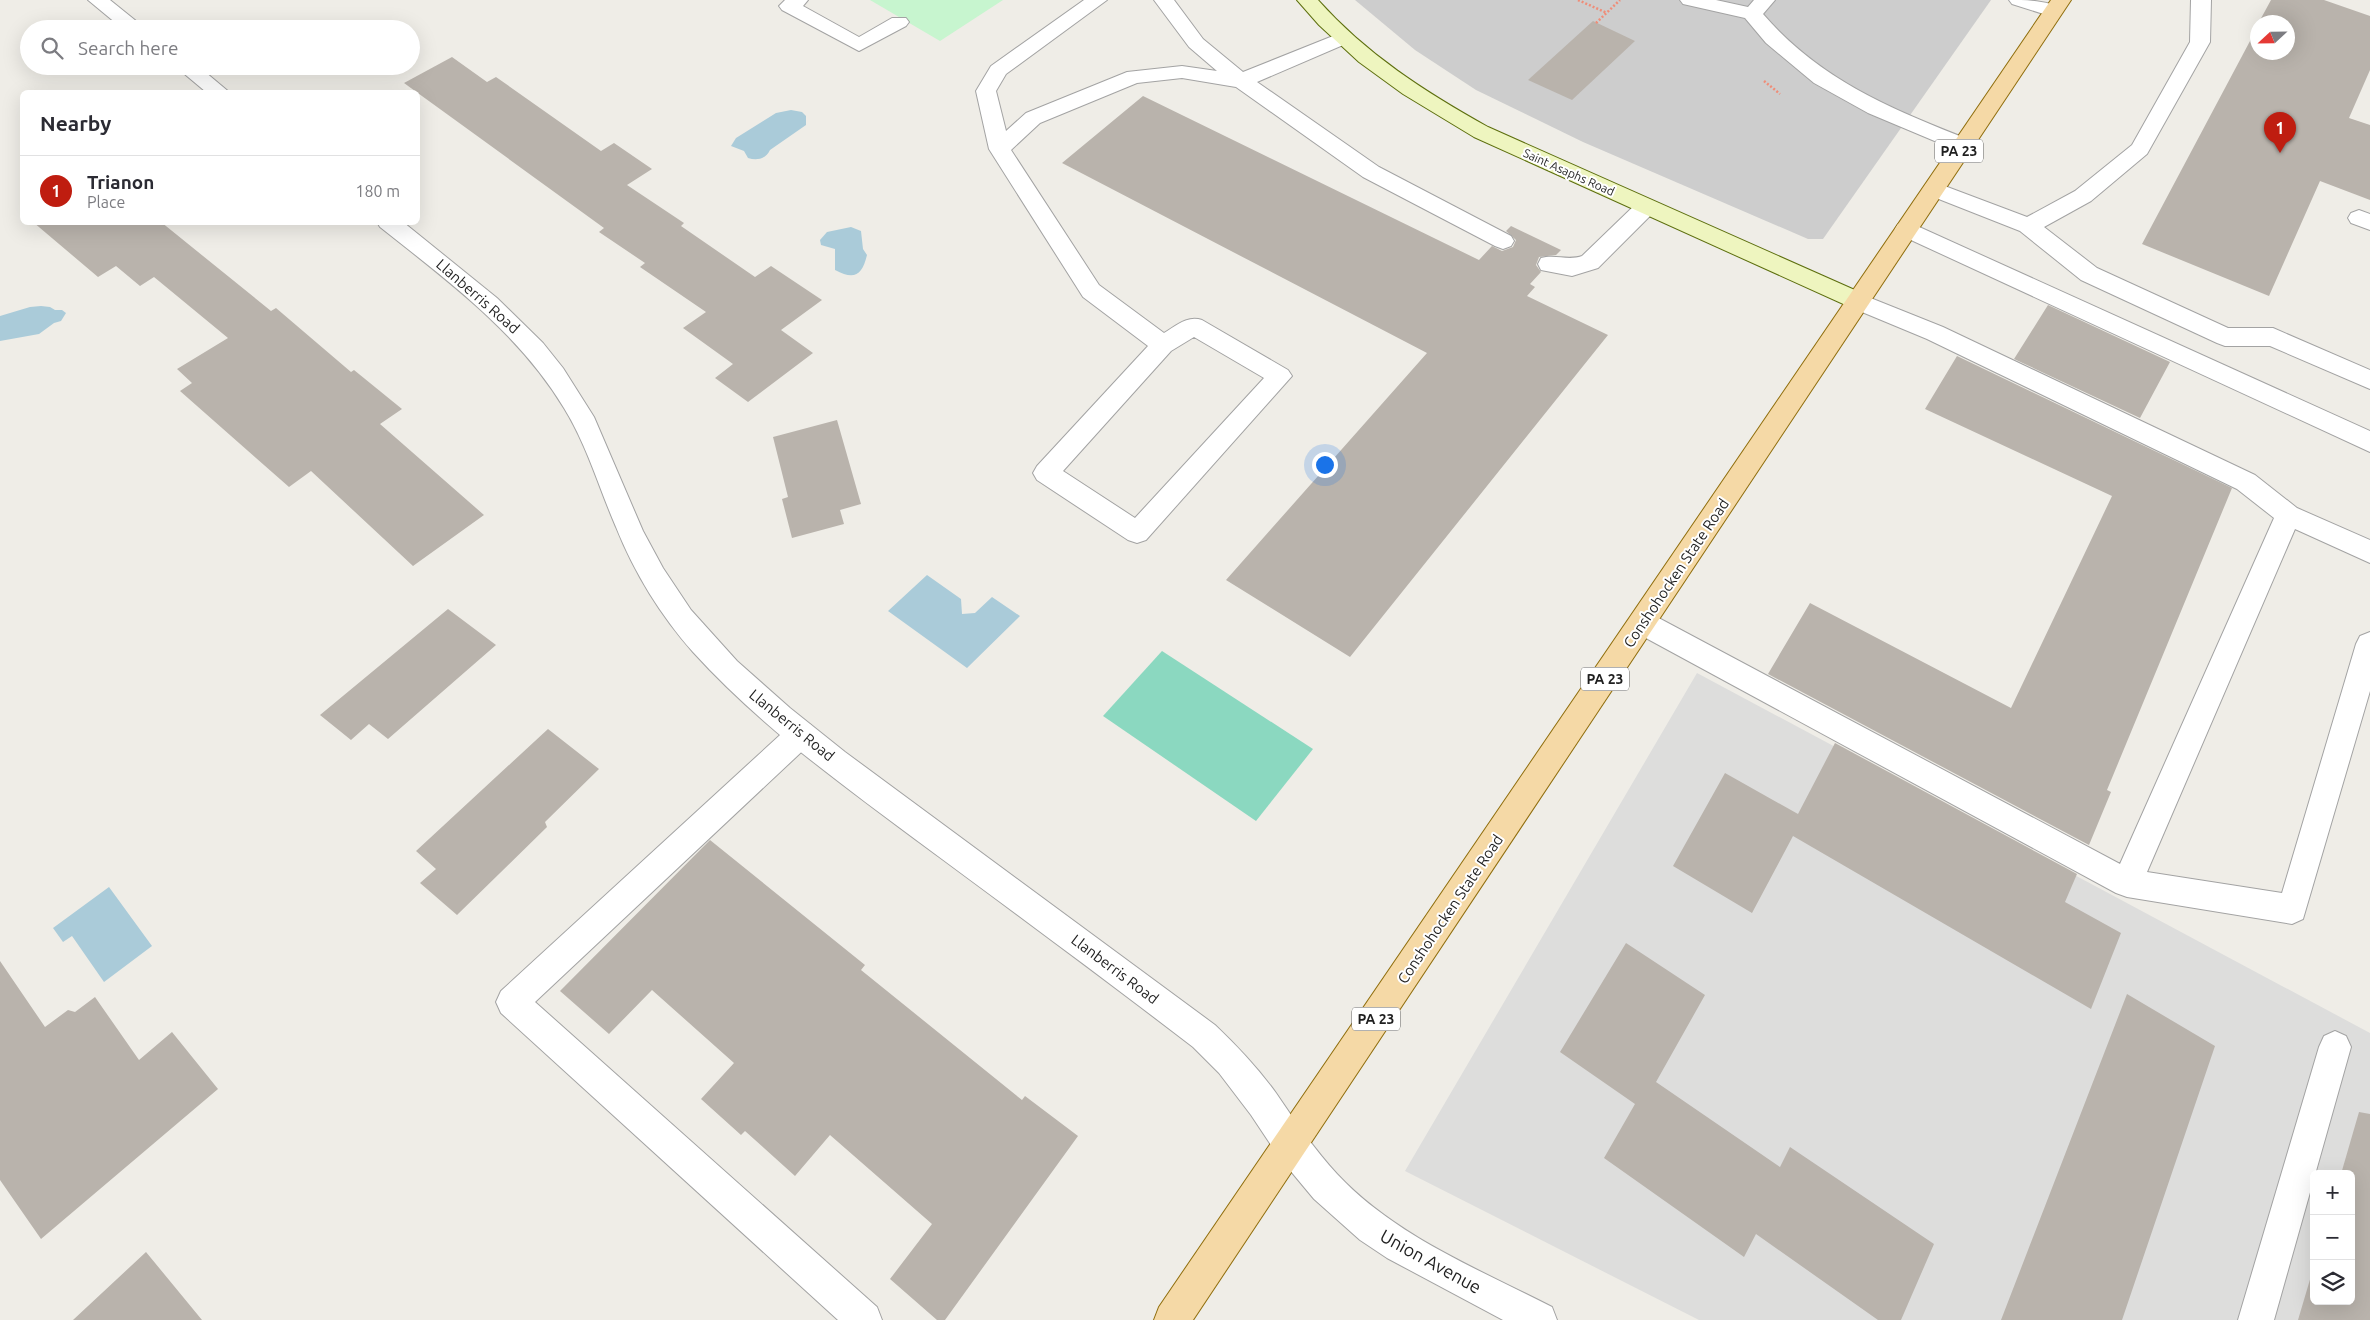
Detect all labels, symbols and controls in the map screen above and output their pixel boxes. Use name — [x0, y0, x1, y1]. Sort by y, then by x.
north arrow — [2250, 15, 2295, 60]
search box — [20, 20, 420, 75]
icon: search — [38, 34, 66, 62]
text: Search here — [78, 37, 178, 59]
text: Nearby — [40, 111, 111, 135]
pin: 1 — [2264, 112, 2296, 153]
road number: PA 23 — [1935, 140, 1983, 162]
street label: Saint Asaphs Road — [1521, 146, 1617, 198]
text: Trianon — [87, 171, 154, 193]
text: 1 — [51, 182, 61, 200]
text: 180 m — [355, 182, 400, 200]
text: Place — [87, 193, 125, 211]
street label: Llanberris Road — [433, 255, 523, 337]
your location — [1312, 452, 1338, 478]
street label: Conshohocken State Road — [1620, 495, 1732, 651]
road number: PA 23 — [1581, 668, 1629, 691]
street label: Llanberris Road — [746, 686, 838, 764]
street label: Conshohocken State Road — [1394, 831, 1506, 987]
street label: Llanberris Road — [1068, 931, 1162, 1007]
road number: PA 23 — [1352, 1008, 1400, 1030]
map controls — [2310, 1170, 2355, 1305]
button: + — [2310, 1170, 2355, 1215]
button: − — [2310, 1215, 2355, 1260]
street label: Union Avenue — [1377, 1225, 1485, 1297]
button: layers — [2310, 1260, 2355, 1305]

